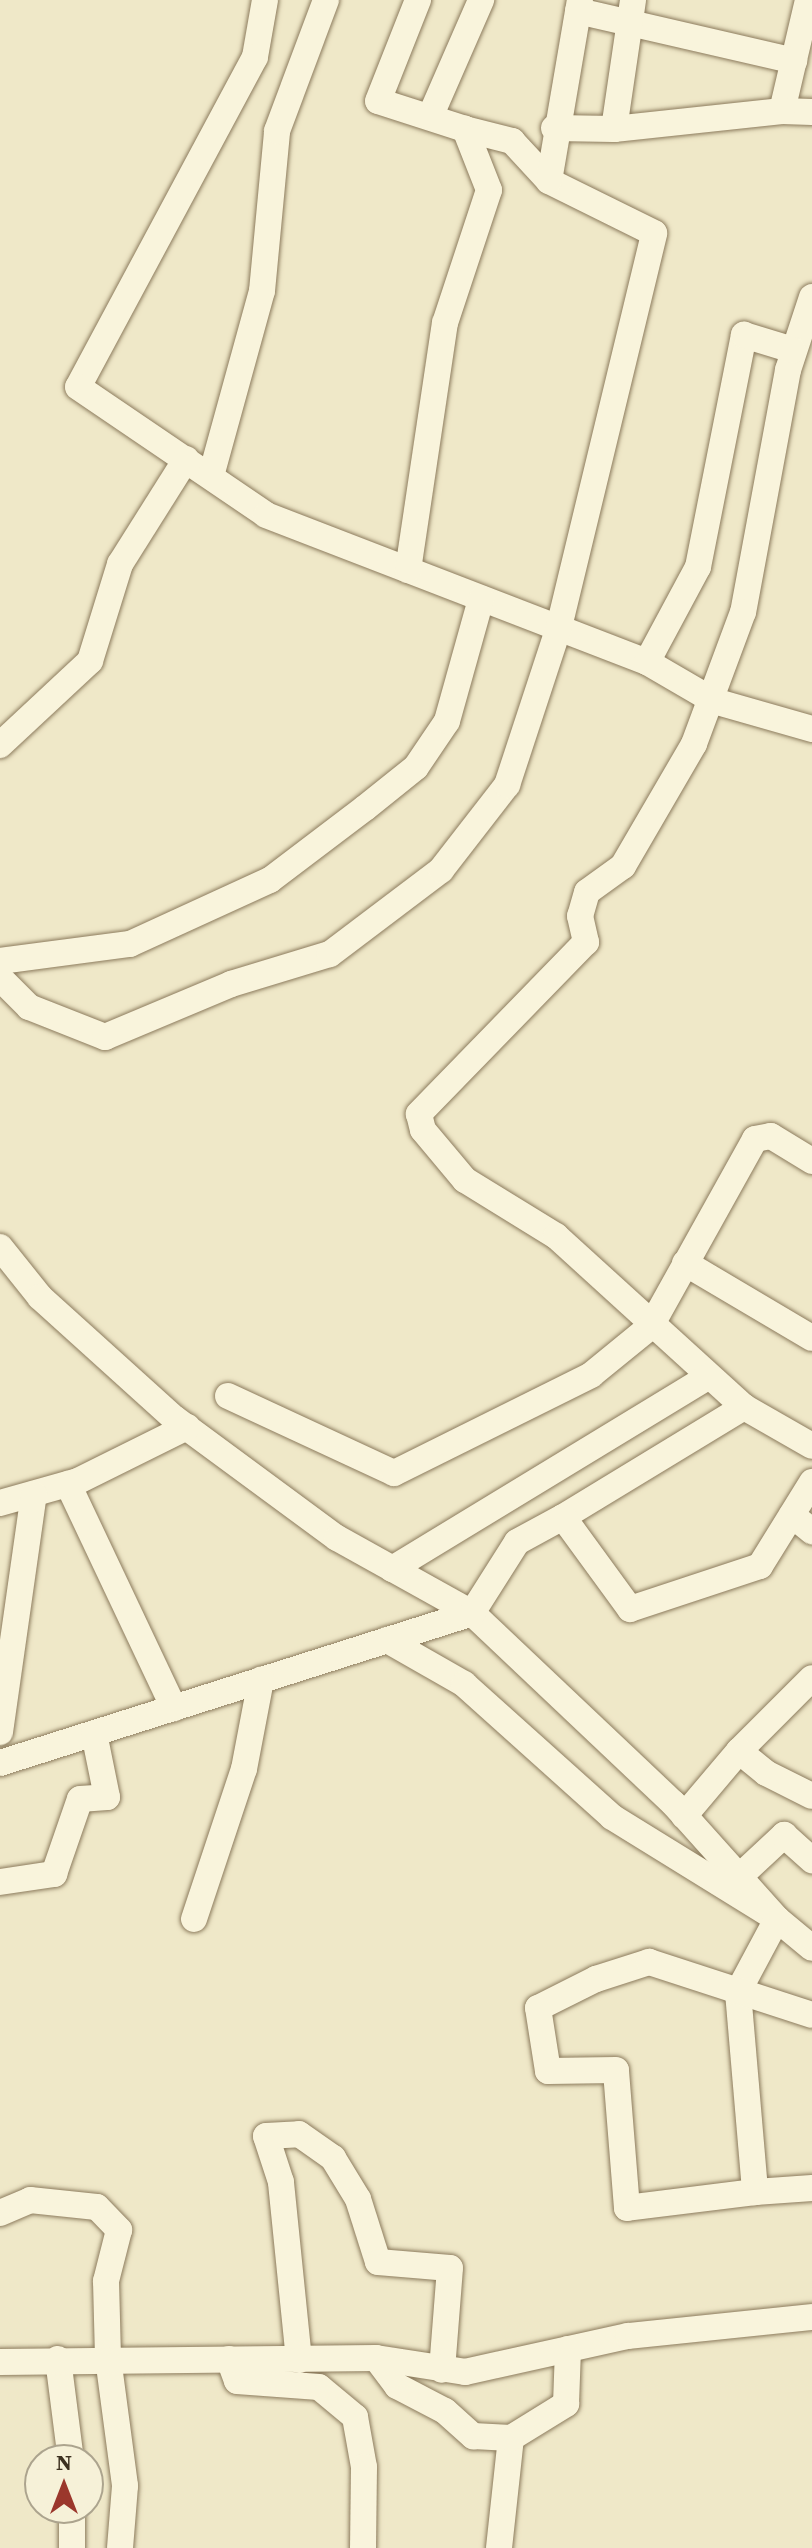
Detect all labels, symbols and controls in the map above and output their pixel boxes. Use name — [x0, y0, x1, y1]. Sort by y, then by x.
north arrow — [24, 2444, 104, 2524]
text: N — [56, 2447, 72, 2477]

